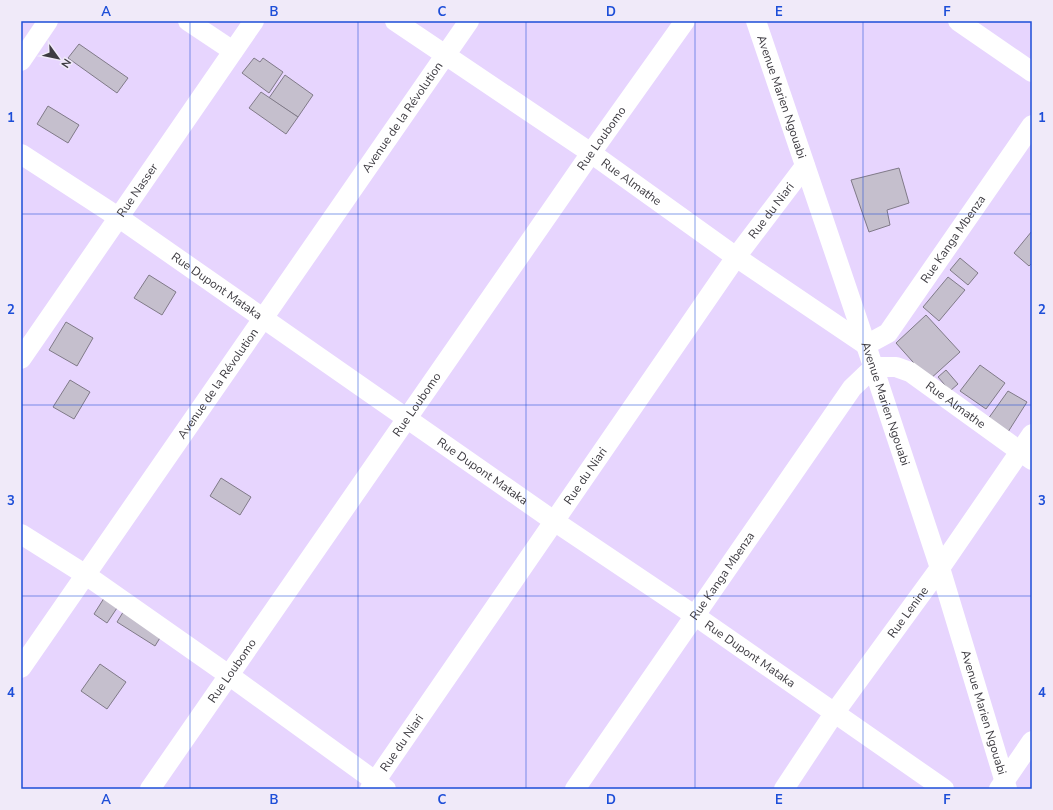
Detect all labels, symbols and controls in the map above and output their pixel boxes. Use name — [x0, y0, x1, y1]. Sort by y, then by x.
text: A — [101, 3, 111, 21]
text: B — [270, 3, 279, 21]
text: C — [438, 3, 447, 21]
text: D — [606, 3, 616, 21]
text: E — [775, 3, 783, 21]
text: F — [943, 3, 951, 21]
street label: Avenue Marien Ngouabi — [753, 33, 810, 161]
north arrow — [38, 38, 78, 78]
text: N — [57, 56, 74, 71]
street label: Avenue de la Révolution — [358, 59, 446, 176]
street label: Rue Loubomo — [573, 103, 630, 173]
text: 1 — [7, 109, 15, 127]
text: 1 — [1038, 109, 1046, 127]
street label: Rue Almathe — [598, 155, 665, 209]
street label: Rue Nasser — [113, 160, 162, 220]
street label: Rue du Niari — [745, 179, 798, 242]
street label: Rue Kanga Mbenza — [917, 192, 989, 286]
street label: Rue Dupont Mataka — [168, 249, 265, 323]
text: 2 — [7, 301, 15, 319]
text: 2 — [1038, 301, 1046, 319]
street label: Avenue de la Révolution — [174, 325, 262, 442]
street label: Avenue Marien Ngouabi — [857, 340, 913, 468]
street label: Rue Loubomo — [389, 369, 445, 440]
street label: Rue Almathe — [922, 378, 989, 432]
street label: Rue Dupont Mataka — [434, 434, 531, 508]
street label: Rue du Niari — [560, 444, 611, 508]
text: 3 — [7, 492, 15, 510]
text: 3 — [1038, 492, 1046, 510]
street label: Rue Kanga Mbenza — [686, 529, 758, 623]
street label: Rue Lenine — [884, 583, 932, 641]
street label: Rue Dupont Mataka — [701, 617, 799, 691]
street label: Rue Loubomo — [204, 635, 260, 706]
street label: Avenue Marien Ngouabi — [957, 648, 1010, 777]
text: 4 — [7, 684, 15, 702]
text: 4 — [1038, 684, 1046, 702]
street label: Rue du Niari — [376, 711, 427, 775]
text: A — [101, 791, 111, 809]
text: B — [270, 791, 279, 809]
text: C — [438, 791, 447, 809]
text: D — [606, 791, 616, 809]
text: E — [775, 791, 783, 809]
text: F — [943, 791, 951, 809]

